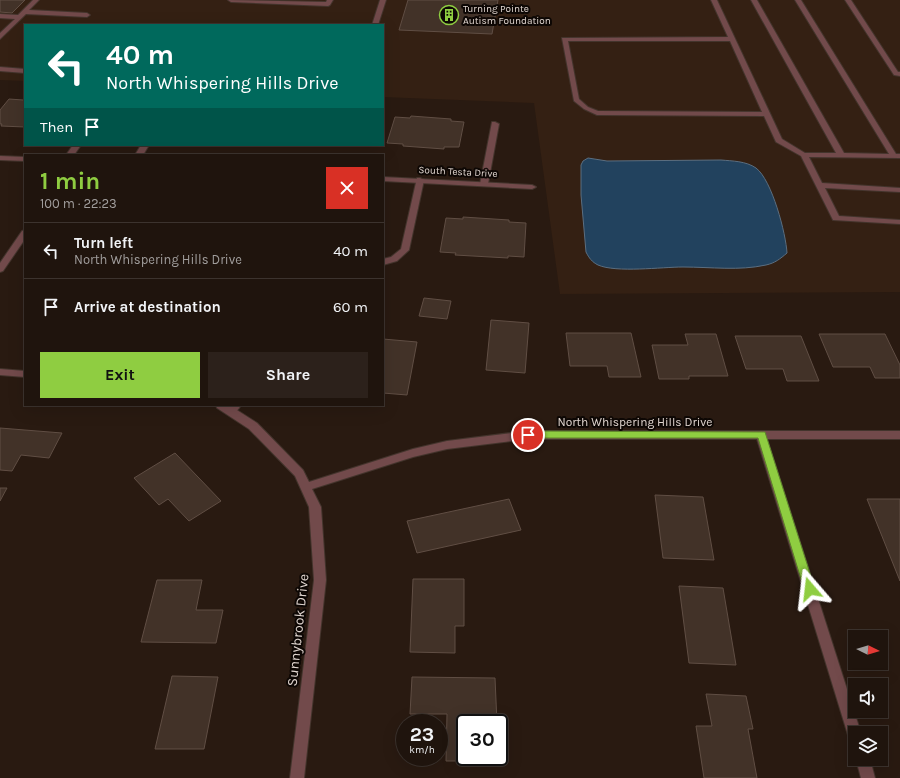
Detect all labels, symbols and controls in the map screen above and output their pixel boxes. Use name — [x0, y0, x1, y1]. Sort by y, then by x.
place label: Turning Pointe Autism Foundation — [463, 3, 551, 27]
building icon: Turning Pointe Autism Foundation — [438, 4, 460, 26]
text: 40 m — [106, 38, 174, 71]
icon: left — [40, 40, 92, 92]
text: North Whispering Hills Drive — [106, 72, 339, 94]
icon: arrive — [81, 116, 103, 138]
text: Then — [40, 118, 73, 136]
street label: South Testa Drive — [418, 164, 498, 180]
text: 1 min — [40, 167, 100, 195]
button: close — [326, 167, 368, 209]
text: 100 m · 22:23 — [40, 196, 117, 211]
text: Turn left — [74, 234, 133, 252]
icon: left — [40, 240, 62, 262]
text: 40 m — [333, 242, 368, 260]
text: North Whispering Hills Drive — [74, 252, 242, 267]
icon: arrive — [40, 296, 62, 318]
text: Arrive at destination — [74, 298, 221, 316]
text: 60 m — [333, 298, 368, 316]
button: Exit — [40, 352, 200, 398]
button: Share — [208, 352, 368, 398]
street label: North Whispering Hills Drive — [557, 415, 713, 429]
pin — [511, 418, 545, 452]
icon: arrive — [517, 424, 539, 446]
position arrow — [789, 568, 831, 610]
street label: Sunnybrook Drive — [284, 573, 312, 687]
north arrow — [848, 630, 888, 670]
map controls — [848, 630, 888, 766]
button: sound — [848, 678, 888, 718]
speed limit sign: 30 — [456, 714, 508, 766]
text: 23 — [410, 723, 434, 746]
button: layers — [848, 726, 888, 766]
text: km/h — [409, 744, 435, 756]

